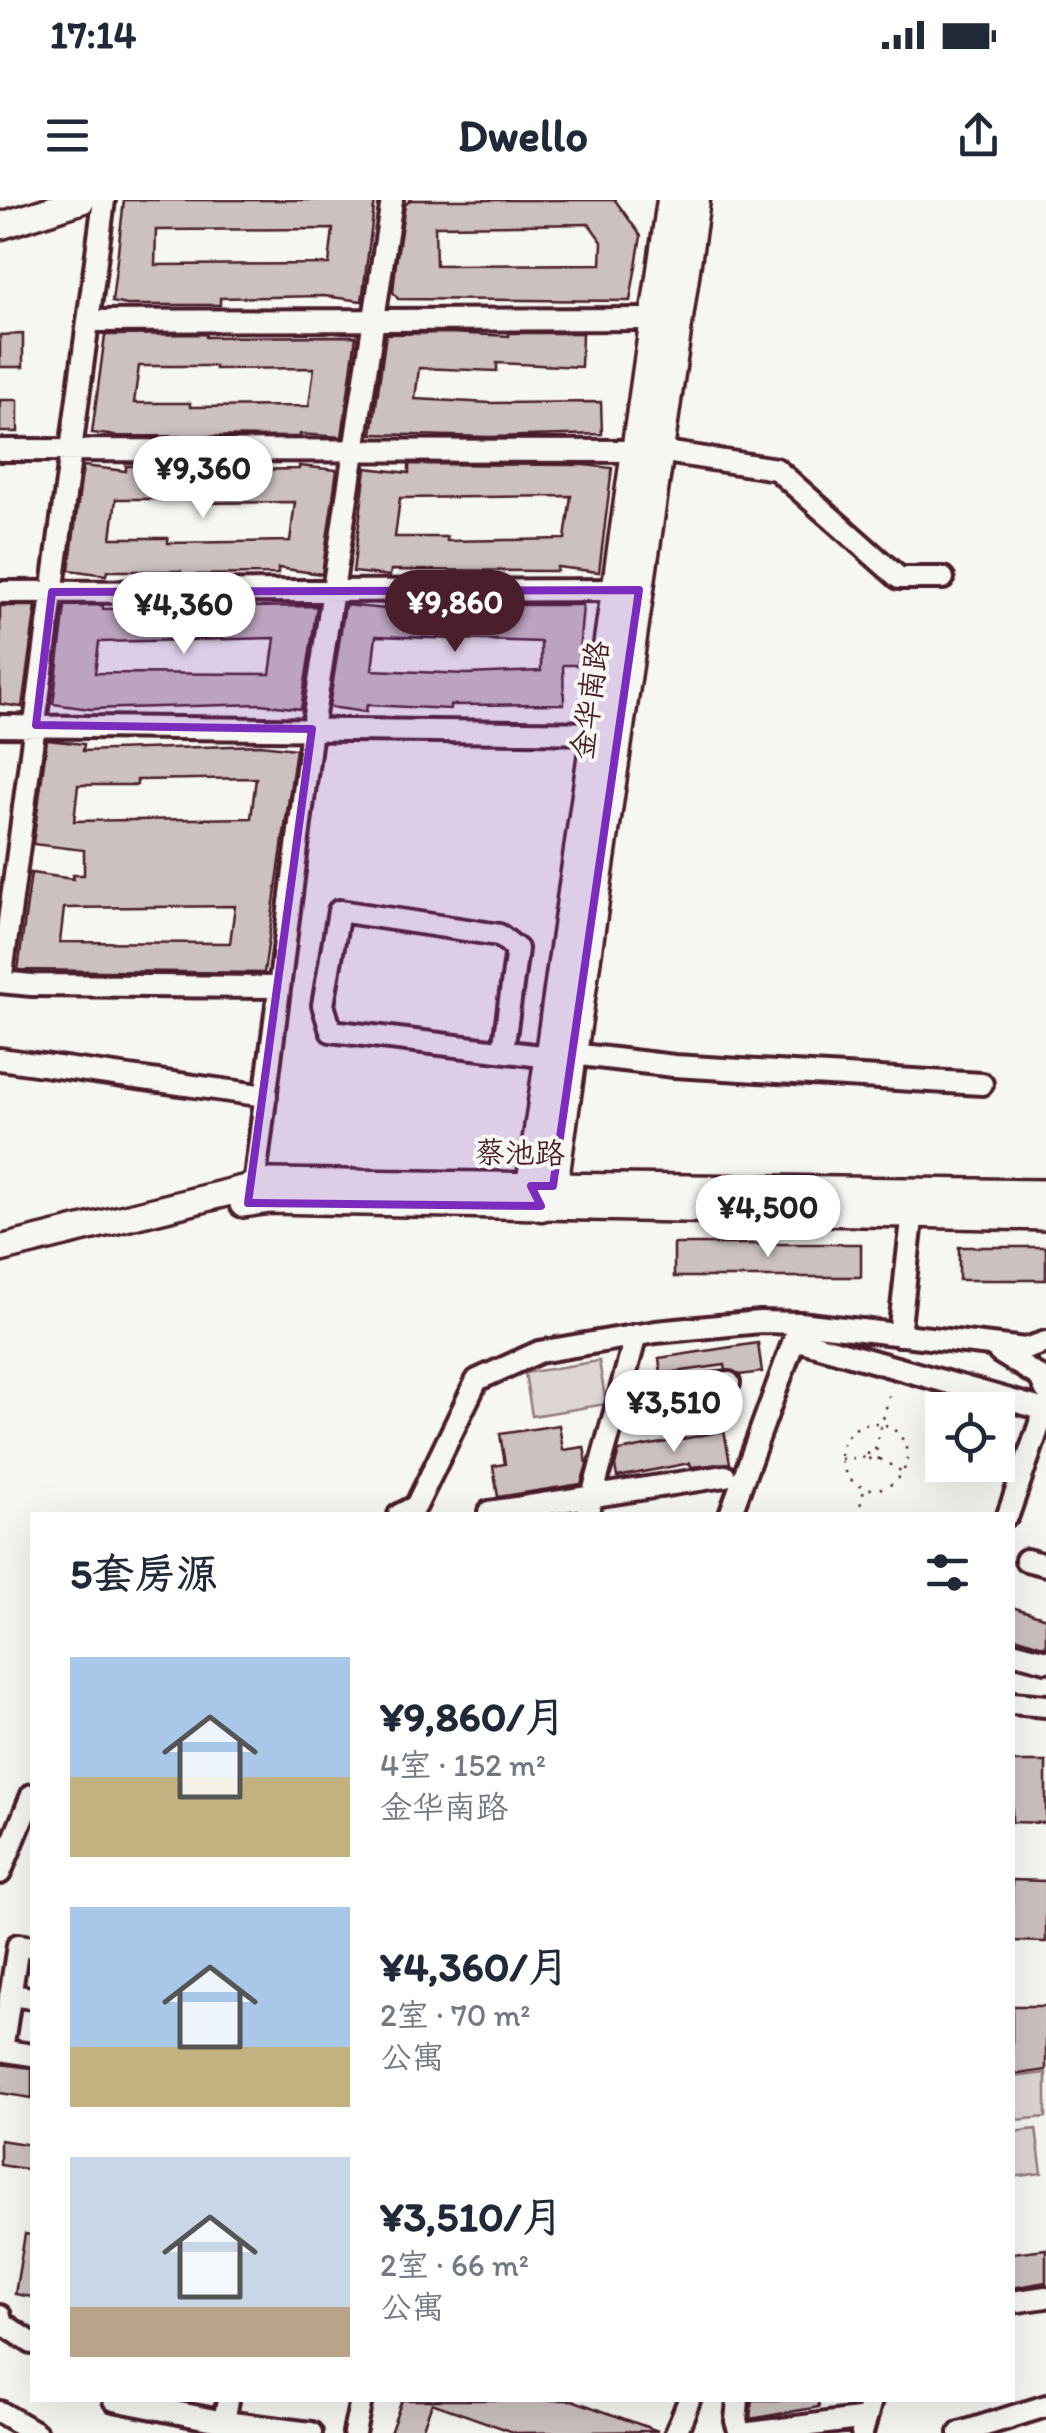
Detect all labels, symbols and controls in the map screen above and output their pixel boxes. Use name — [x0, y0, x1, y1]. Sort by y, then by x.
text: 17:14 — [50, 12, 136, 58]
icon: menu — [40, 108, 95, 163]
text: Dwello — [458, 108, 588, 162]
icon: share — [951, 108, 1006, 163]
pin: ¥9,360 — [122, 436, 284, 521]
text: ¥9,360 — [155, 449, 251, 487]
pin: ¥9,860 — [374, 570, 536, 655]
pin: ¥4,360 — [103, 572, 265, 657]
text: ¥9,860 — [407, 583, 503, 621]
text: ¥4,360 — [135, 585, 233, 623]
street label: 金华南路 — [563, 638, 616, 762]
street label: 蔡池路 — [475, 1133, 565, 1172]
pin: ¥4,500 — [687, 1175, 849, 1260]
text: ¥4,500 — [718, 1188, 818, 1226]
pin: ¥3,510 — [593, 1370, 755, 1455]
text: ¥3,510 — [627, 1383, 721, 1421]
map controls — [925, 1392, 1015, 1482]
button: locate — [925, 1392, 1015, 1482]
icon: filters — [920, 1545, 975, 1600]
text: 5套房源 — [70, 1548, 218, 1599]
text: ¥9,860/月 — [380, 1691, 566, 1742]
icon: home — [150, 1697, 270, 1817]
text: 4室 · 152 m² — [380, 1746, 546, 1784]
text: 金华南路 — [380, 1788, 508, 1826]
text: ¥4,360/月 — [380, 1941, 569, 1992]
icon: home — [150, 1947, 270, 2067]
text: 2室 · 70 m² — [380, 1996, 531, 2034]
text: 公寓 — [380, 2038, 444, 2076]
text: ¥3,510/月 — [380, 2191, 563, 2242]
icon: home — [150, 2197, 270, 2317]
text: 2室 · 66 m² — [380, 2246, 529, 2284]
text: 公寓 — [380, 2288, 444, 2326]

